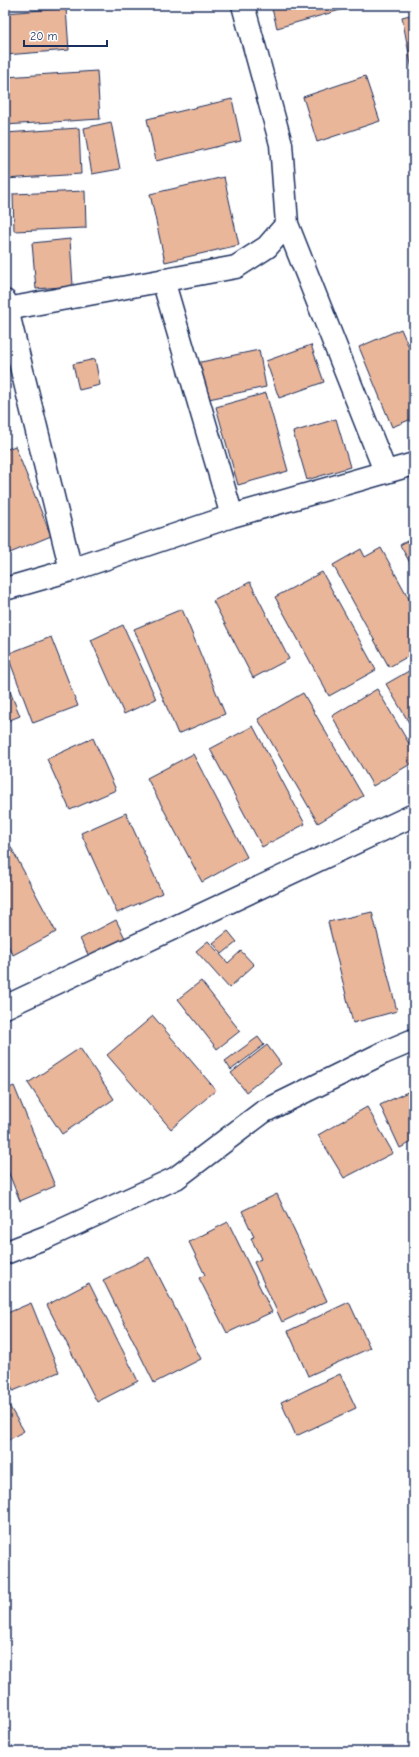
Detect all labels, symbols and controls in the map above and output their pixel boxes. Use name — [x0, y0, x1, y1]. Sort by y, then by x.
scale bar — [24, 22, 107, 48]
text: 20 m — [30, 29, 58, 43]

